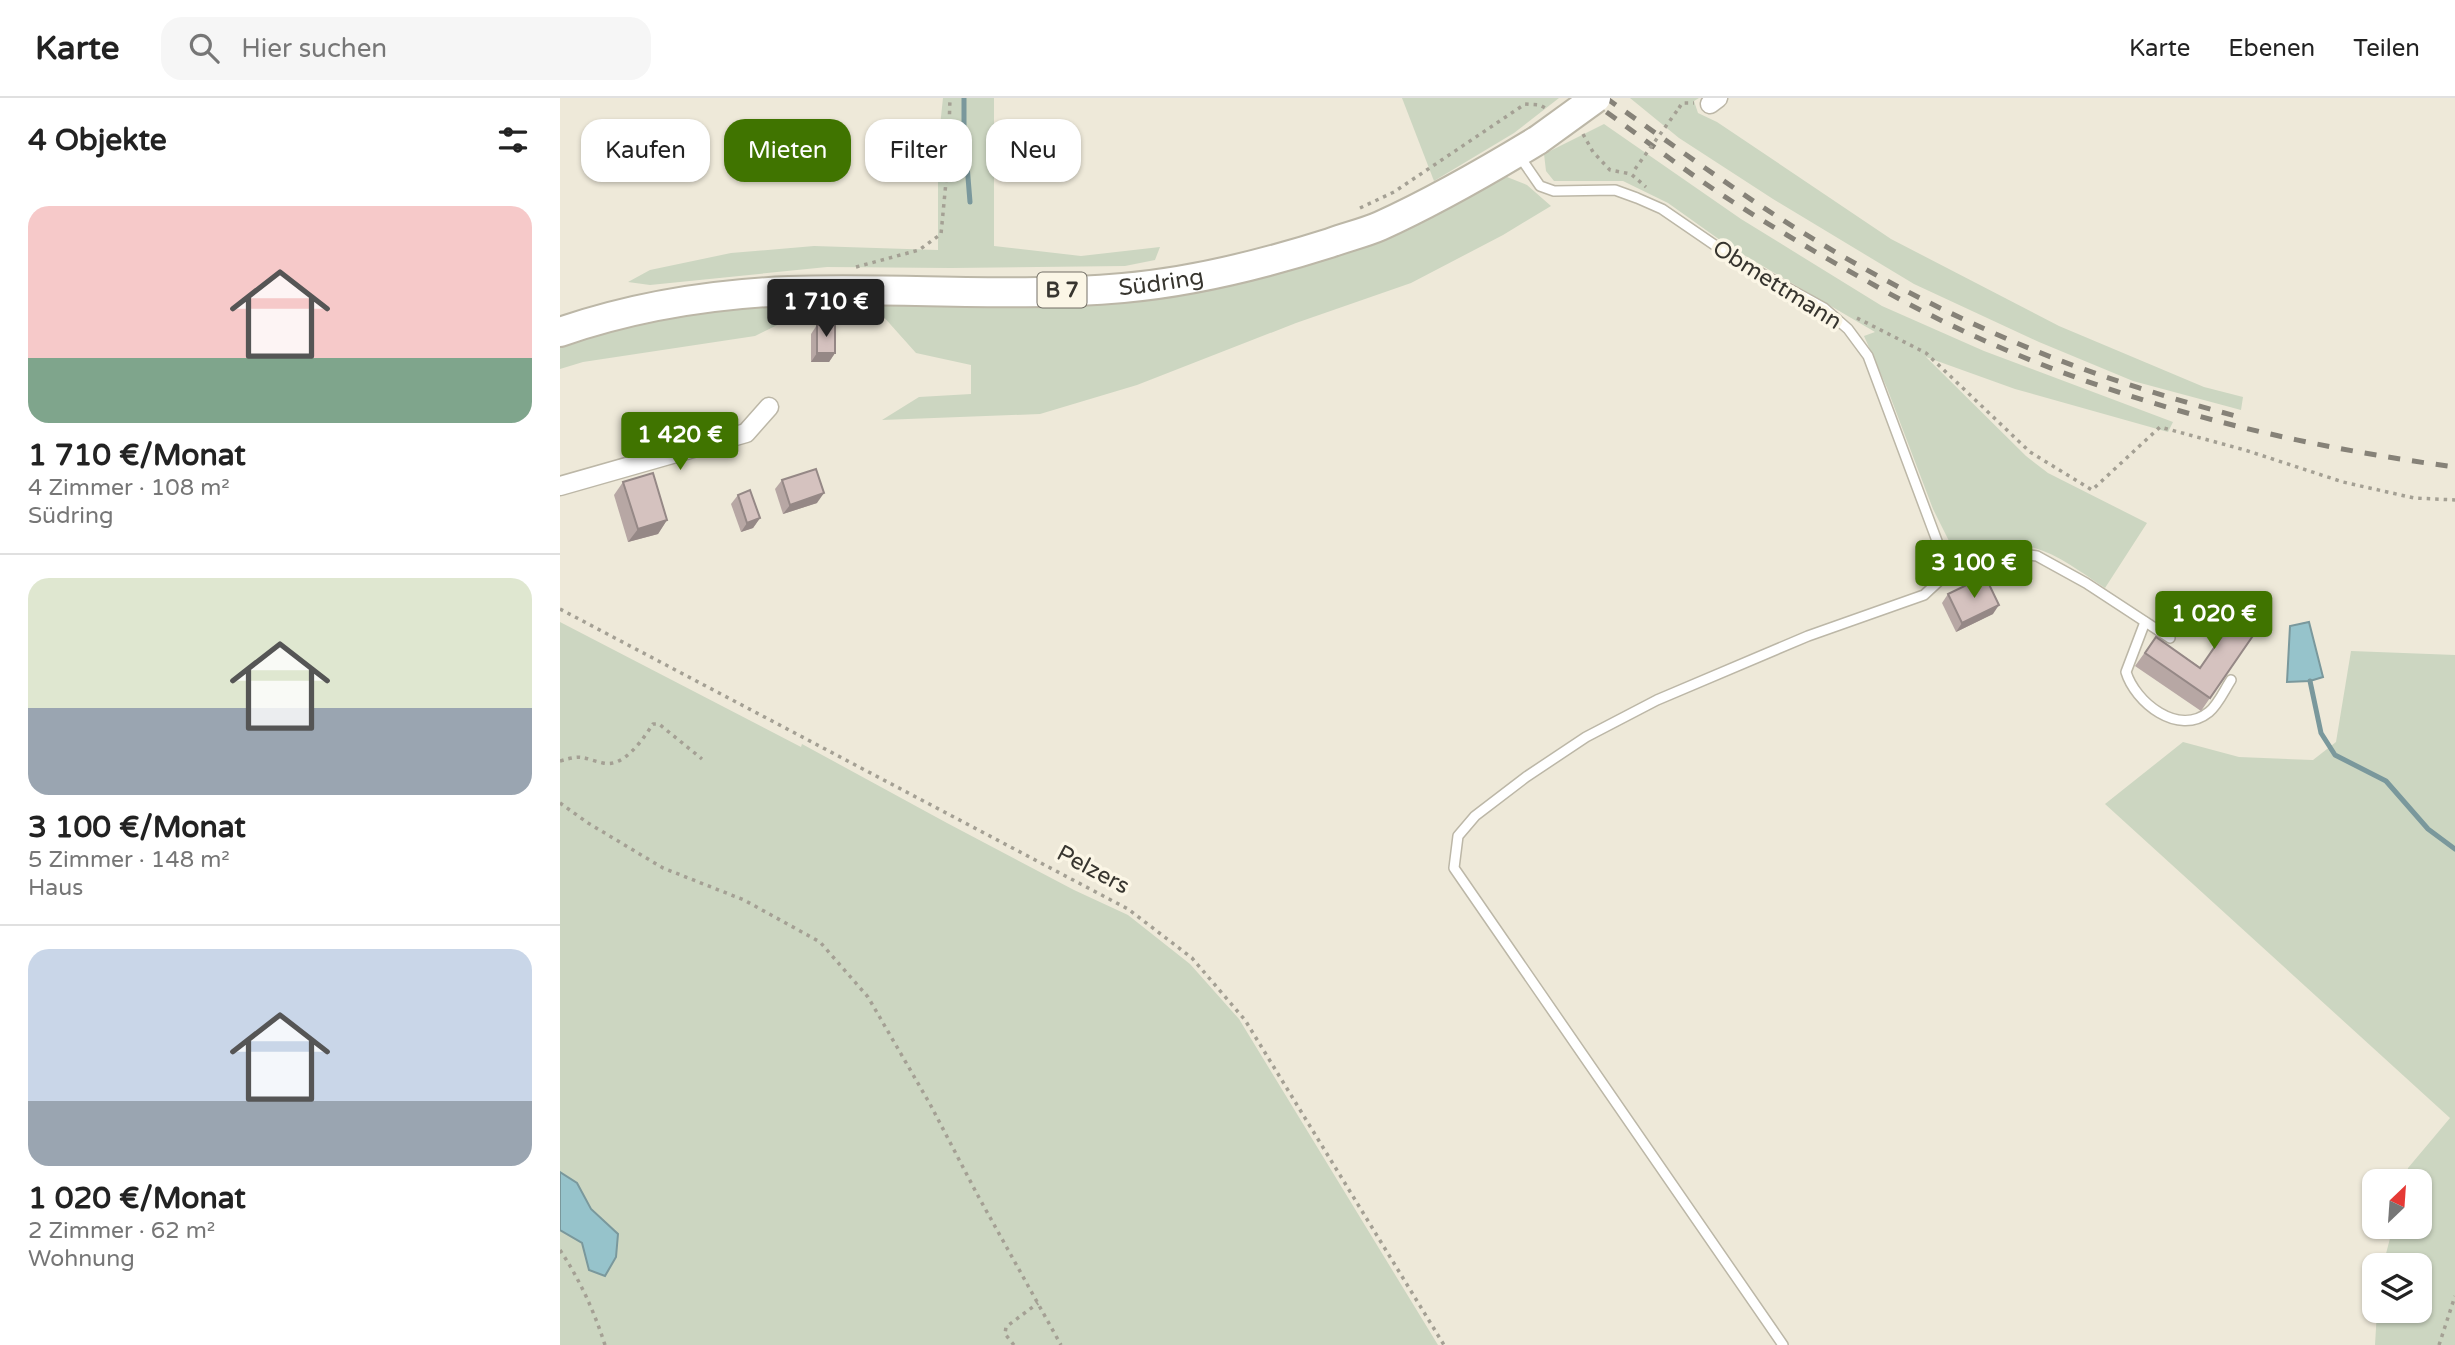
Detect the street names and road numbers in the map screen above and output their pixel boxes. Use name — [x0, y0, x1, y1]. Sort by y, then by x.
street label: Obmettmann — [1707, 234, 1847, 336]
street label: Südring — [1117, 263, 1206, 302]
road number: B 7 — [1037, 272, 1086, 308]
street label: Pelzers — [1052, 839, 1134, 901]

